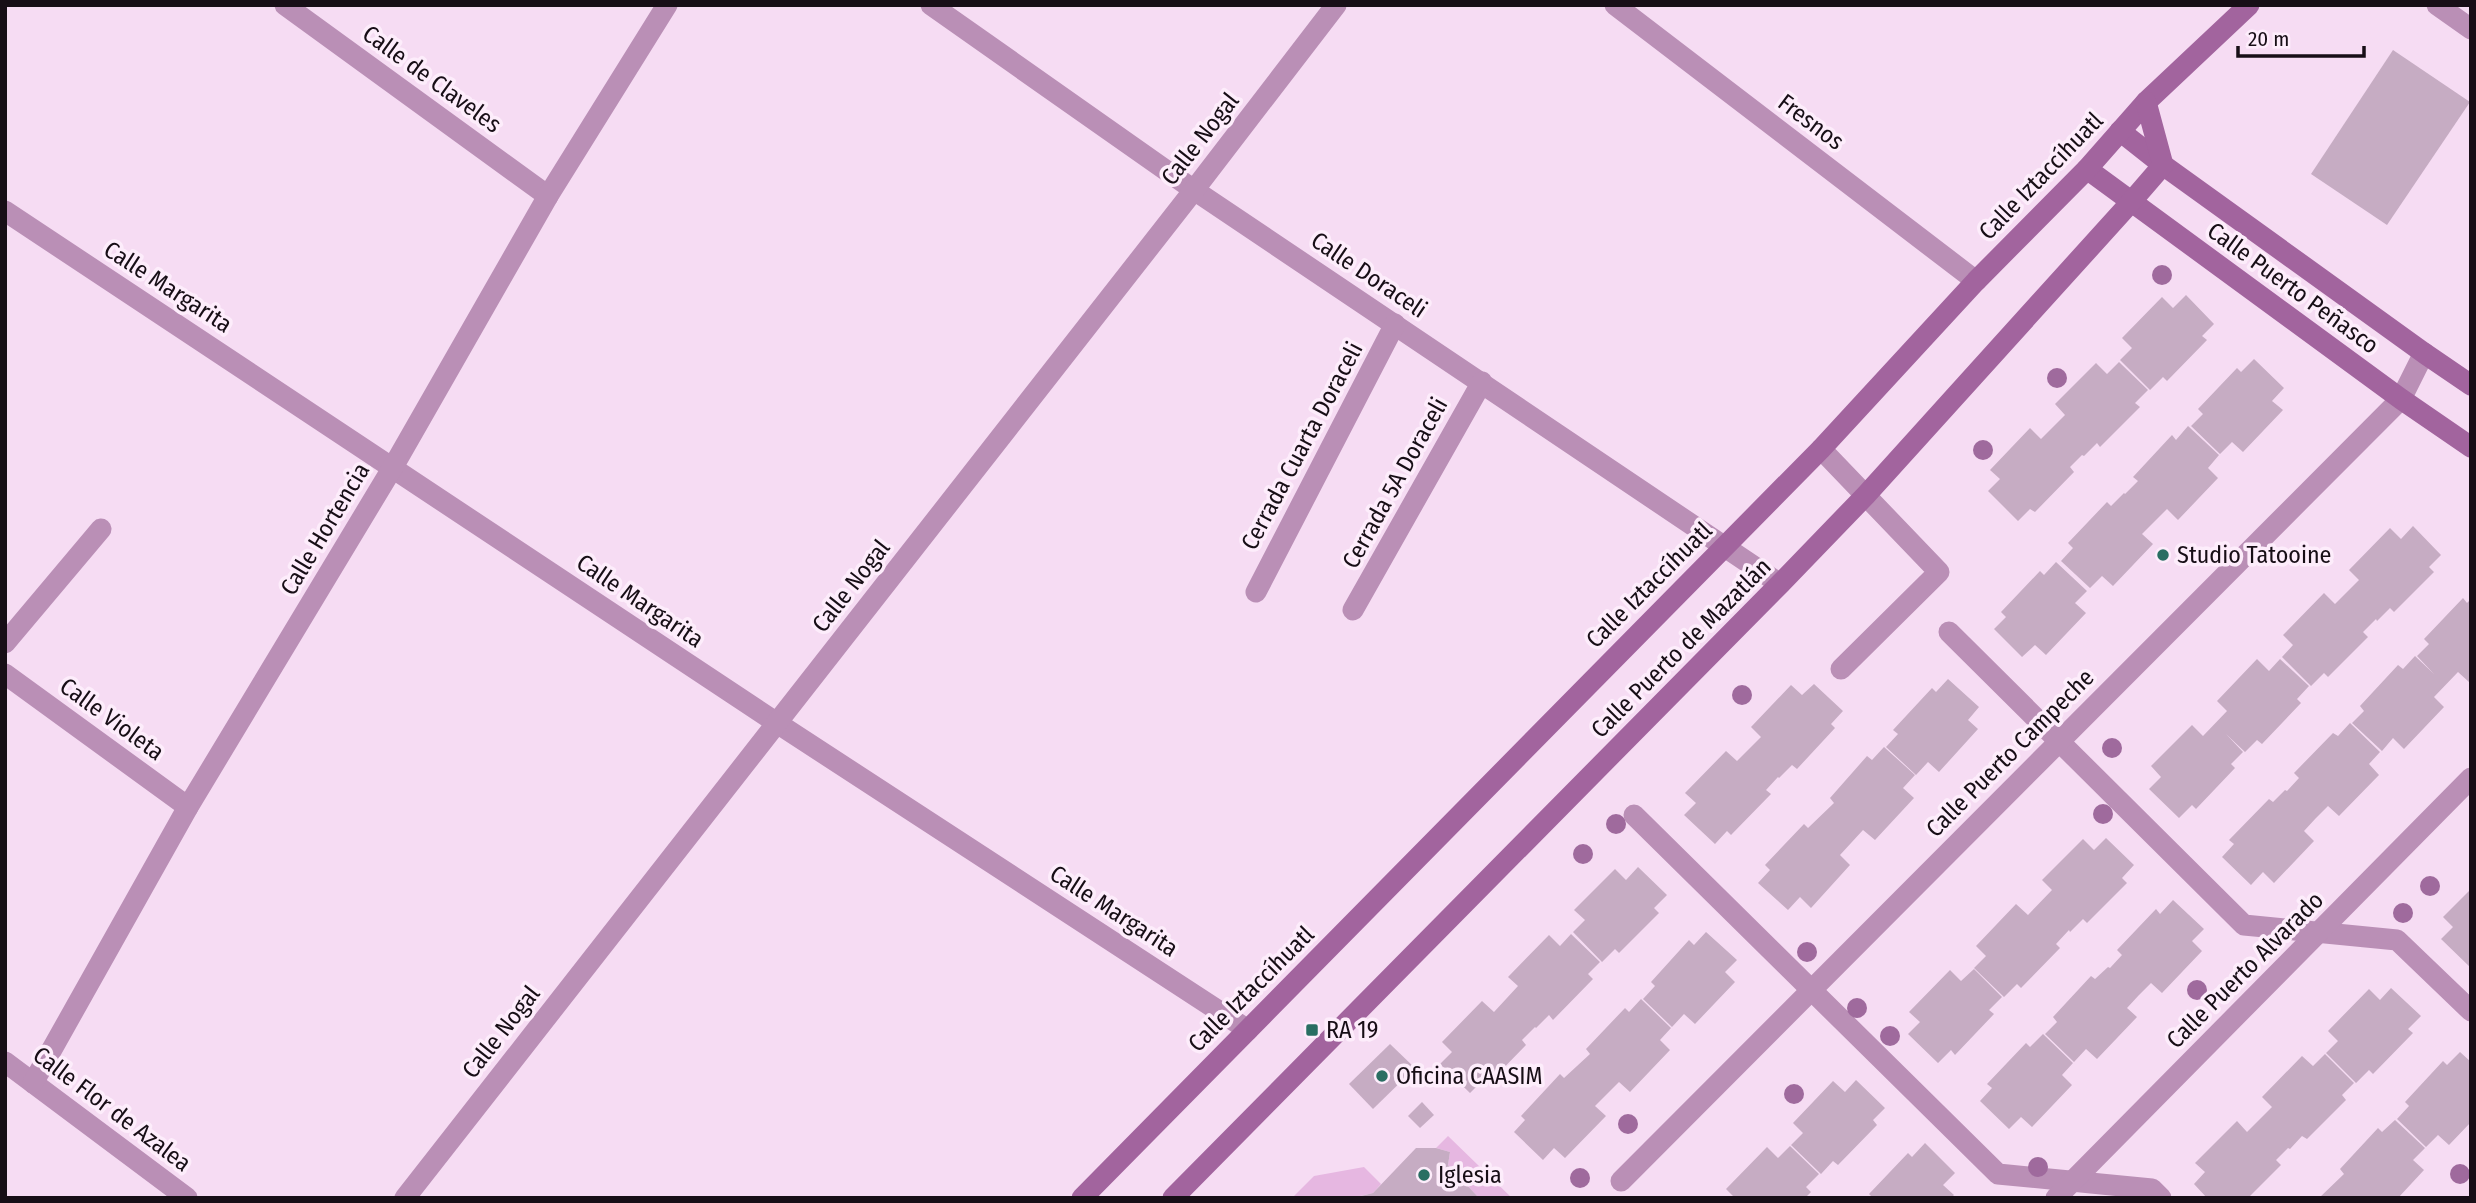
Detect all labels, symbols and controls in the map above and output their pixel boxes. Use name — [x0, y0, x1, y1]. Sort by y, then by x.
scale bar — [2238, 14, 2364, 58]
street label: Calle de Claveles — [357, 19, 507, 139]
text: 20 m — [2248, 26, 2289, 52]
street label: Calle Nogal — [1155, 87, 1245, 191]
street label: Fresnos — [1773, 88, 1849, 156]
street label: Calle Iztaccíhuatl — [1973, 107, 2109, 245]
street label: Calle Puerto Peñasco — [2202, 217, 2384, 359]
street label: Calle Doraceli — [1306, 226, 1432, 324]
street label: Calle Margarita — [99, 235, 237, 339]
street label: Cerrada Cuarta Doraceli — [1235, 337, 1369, 555]
street label: Cerrada 5A Doraceli — [1336, 393, 1454, 573]
street label: Calle Hortencia — [275, 458, 375, 600]
street label: Calle Iztaccíhuatl — [1580, 516, 1718, 654]
street label: Calle Nogal — [806, 534, 896, 638]
place label: Studio Tatooine — [2177, 541, 2331, 569]
marker: Studio Tatooine — [2155, 547, 2171, 563]
street label: Calle Margarita — [571, 548, 709, 654]
street label: Calle Puerto de Mazatlán — [1585, 552, 1777, 744]
street label: Calle Puerto Campeche — [1920, 663, 2100, 843]
street label: Calle Violeta — [54, 672, 170, 766]
street label: Calle Margarita — [1045, 859, 1183, 963]
street label: Calle Puerto Alvarado — [2161, 886, 2329, 1054]
street label: Calle Iztaccíhuatl — [1182, 920, 1320, 1058]
street label: Calle Nogal — [456, 980, 546, 1084]
place label: RA 19 — [1326, 1016, 1378, 1044]
marker: RA 19 — [1304, 1022, 1320, 1038]
street label: Calle Flor de Azalea — [28, 1041, 196, 1177]
place label: Oficina CAASIM — [1396, 1062, 1543, 1090]
marker: Oficina CAASIM — [1374, 1068, 1390, 1084]
place label: Iglesia — [1438, 1161, 1502, 1189]
marker: Iglesia — [1416, 1167, 1432, 1183]

